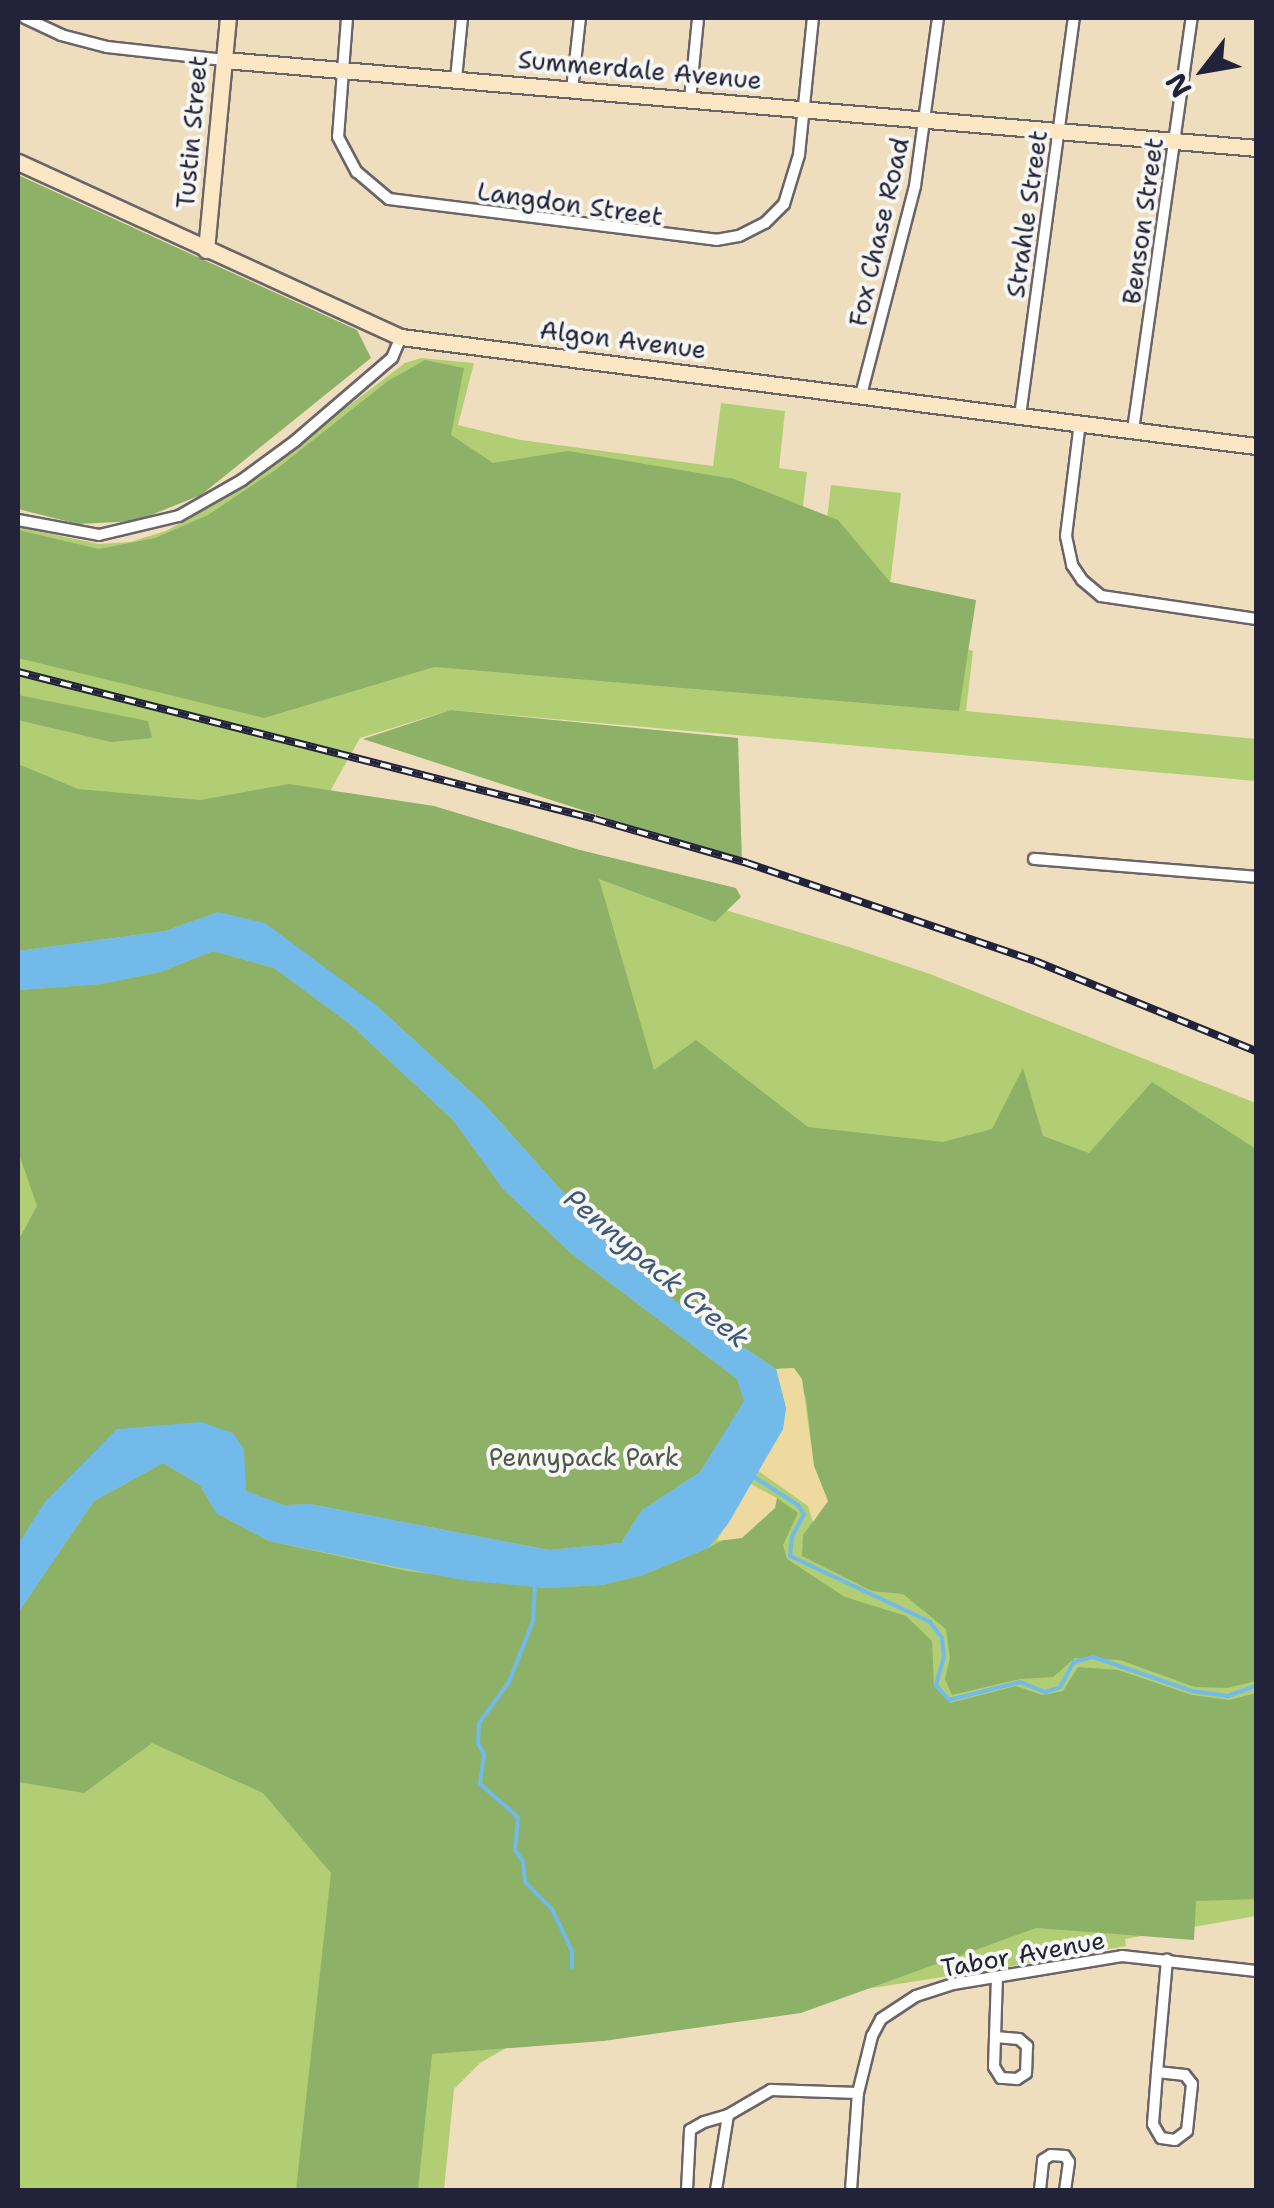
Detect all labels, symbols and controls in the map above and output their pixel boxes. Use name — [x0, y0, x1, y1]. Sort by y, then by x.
north arrow — [1154, 20, 1254, 120]
street label: Summerdale Avenue — [517, 44, 763, 96]
street label: Tustin Street — [170, 54, 214, 210]
text: N — [1156, 66, 1200, 105]
street label: Strahle Street — [1000, 128, 1054, 300]
street label: Fox Chase Road — [843, 135, 915, 329]
street label: Benson Street — [1116, 136, 1170, 306]
street label: Langdon Street — [475, 176, 665, 232]
street label: Algon Avenue — [538, 315, 708, 365]
water label: Pennypack Creek — [558, 1181, 756, 1355]
park label: Pennypack Park — [489, 1442, 679, 1472]
street label: Tabor Avenue — [939, 1925, 1107, 1983]

